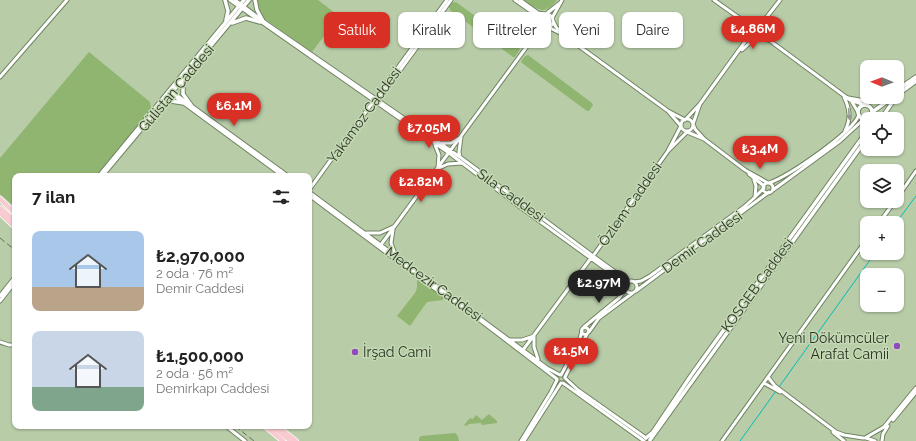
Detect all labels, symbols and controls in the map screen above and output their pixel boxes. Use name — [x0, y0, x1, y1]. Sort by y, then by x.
chip: Satılık — [324, 12, 390, 48]
chip: Kiralık — [398, 12, 465, 48]
chip: Filtreler — [473, 12, 551, 48]
chip: Yeni — [559, 12, 614, 48]
chip: Daire — [622, 12, 683, 48]
pin: ₺4.86M — [720, 16, 786, 50]
text: ₺4.86M — [730, 21, 776, 36]
street label: Gülistan Caddesi — [135, 41, 217, 135]
north arrow — [860, 60, 904, 104]
map controls — [860, 60, 904, 312]
street label: Yakamoz Caddesi — [324, 64, 404, 166]
pin: ₺6.1M — [206, 93, 262, 127]
text: ₺6.1M — [216, 98, 252, 113]
one-way arrow — [845, 108, 852, 120]
button: locate — [860, 112, 904, 156]
pin: ₺7.05M — [396, 115, 462, 149]
text: ₺7.05M — [407, 120, 451, 135]
pin: ₺3.4M — [732, 136, 788, 170]
text: ₺3.4M — [742, 141, 778, 156]
street label: Özlem Caddesi — [594, 158, 665, 249]
button: layers — [860, 164, 904, 208]
street label: Sıla Caddesi — [474, 165, 548, 225]
pin: ₺2.82M — [388, 169, 454, 203]
text: ₺2.82M — [399, 174, 443, 189]
icon: filters — [270, 186, 292, 208]
text: 7 ilan — [32, 187, 75, 207]
street label: Demir Caddesi — [659, 208, 745, 276]
button: + — [860, 216, 904, 260]
street label: KOSGEB Caddesi — [718, 235, 796, 335]
street label: Medcezir Caddesi — [383, 244, 485, 324]
text: ₺2,970,000 — [156, 246, 245, 266]
icon: home — [64, 247, 112, 295]
text: 2 oda · 76 m² — [156, 266, 233, 281]
button: − — [860, 268, 904, 312]
pin: ₺2.97M — [566, 270, 632, 304]
text: ₺2.97M — [577, 275, 621, 290]
text: Demir Caddesi — [156, 281, 244, 296]
place label: Yeni Dökümcüler Arafat Camii — [778, 330, 889, 362]
pin: ₺1.5M — [543, 338, 599, 372]
marker: Yeni Dökümcüler Arafat Camii — [892, 341, 902, 351]
place label: İrşad Cami — [363, 342, 431, 360]
text: ₺1.5M — [553, 343, 589, 358]
text: ₺1,500,000 — [156, 346, 244, 366]
icon: home — [64, 347, 112, 395]
marker: İrşad Cami — [350, 347, 360, 357]
text: 2 oda · 56 m² — [156, 366, 233, 381]
text: Demirkapı Caddesi — [156, 381, 269, 396]

